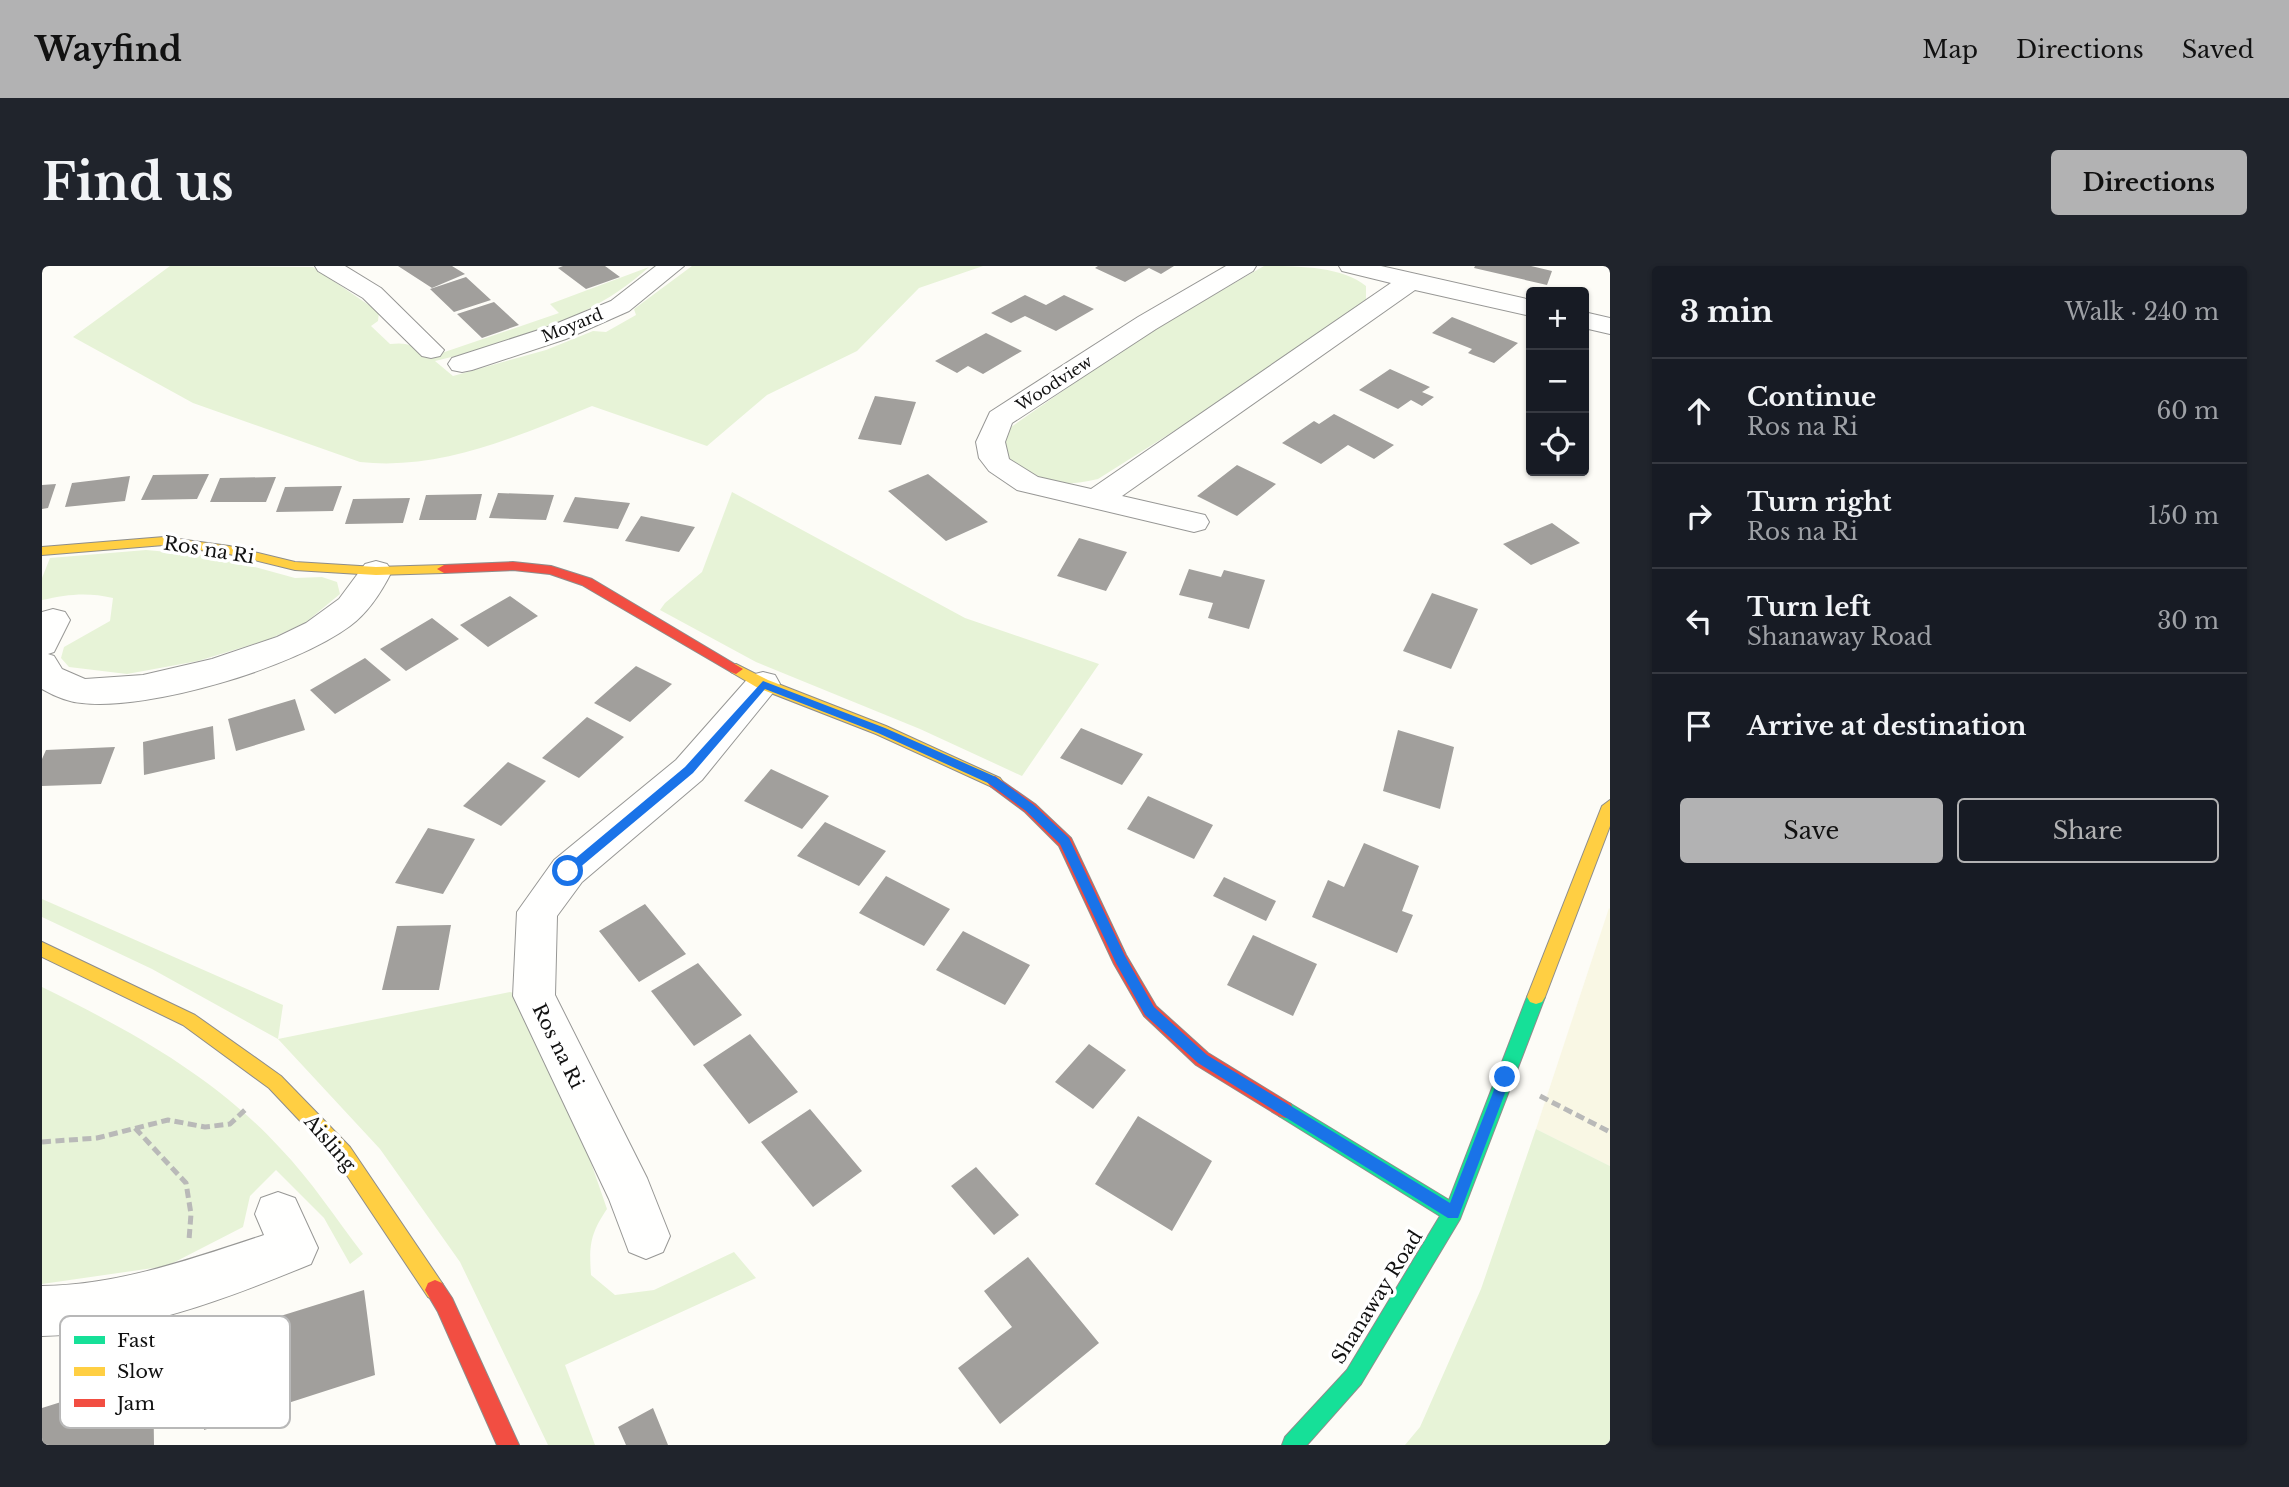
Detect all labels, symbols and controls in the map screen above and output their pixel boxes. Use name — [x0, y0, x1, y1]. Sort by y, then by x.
text: Wayfind — [35, 29, 182, 70]
text: Map — [1922, 35, 1978, 64]
text: Directions — [2016, 35, 2144, 64]
text: Saved — [2182, 35, 2254, 64]
button: Directions — [2051, 150, 2247, 215]
text: Find us — [42, 152, 234, 213]
map controls — [1526, 287, 1589, 476]
button: + — [1526, 287, 1589, 350]
text: 3 min — [1680, 293, 1773, 330]
text: Walk · 240 m — [2065, 298, 2219, 326]
street label: Moyard — [538, 304, 606, 346]
button: − — [1526, 350, 1589, 413]
street label: Woodview — [1011, 351, 1096, 416]
text: Continue — [1747, 381, 1876, 413]
icon: ahead — [1680, 392, 1718, 430]
text: 60 m — [2157, 397, 2219, 425]
button: locate — [1526, 413, 1589, 476]
text: Ros na Ri — [1747, 413, 1858, 441]
text: Turn right — [1747, 486, 1892, 518]
icon: right — [1680, 497, 1718, 535]
text: 150 m — [2148, 502, 2219, 530]
text: Ros na Ri — [1747, 518, 1858, 546]
street label: Ros na Ri — [162, 531, 257, 569]
text: Turn left — [1747, 591, 1871, 623]
icon: left — [1680, 602, 1718, 640]
text: 30 m — [2157, 607, 2219, 635]
text: Shanaway Road — [1747, 623, 1932, 651]
icon: arrive — [1680, 707, 1718, 745]
text: Arrive at destination — [1747, 710, 2027, 742]
button: Save — [1680, 798, 1943, 863]
button: Share — [1957, 798, 2219, 863]
route start — [552, 855, 583, 886]
street label: Ros na Ri — [528, 1000, 589, 1093]
route end — [1489, 1061, 1520, 1092]
street label: Aisling — [299, 1109, 361, 1176]
street label: Shanaway Road — [1327, 1226, 1427, 1368]
legend — [60, 1316, 290, 1428]
text: Fast — [117, 1329, 156, 1352]
text: Slow — [117, 1360, 164, 1383]
text: Jam — [114, 1392, 155, 1415]

